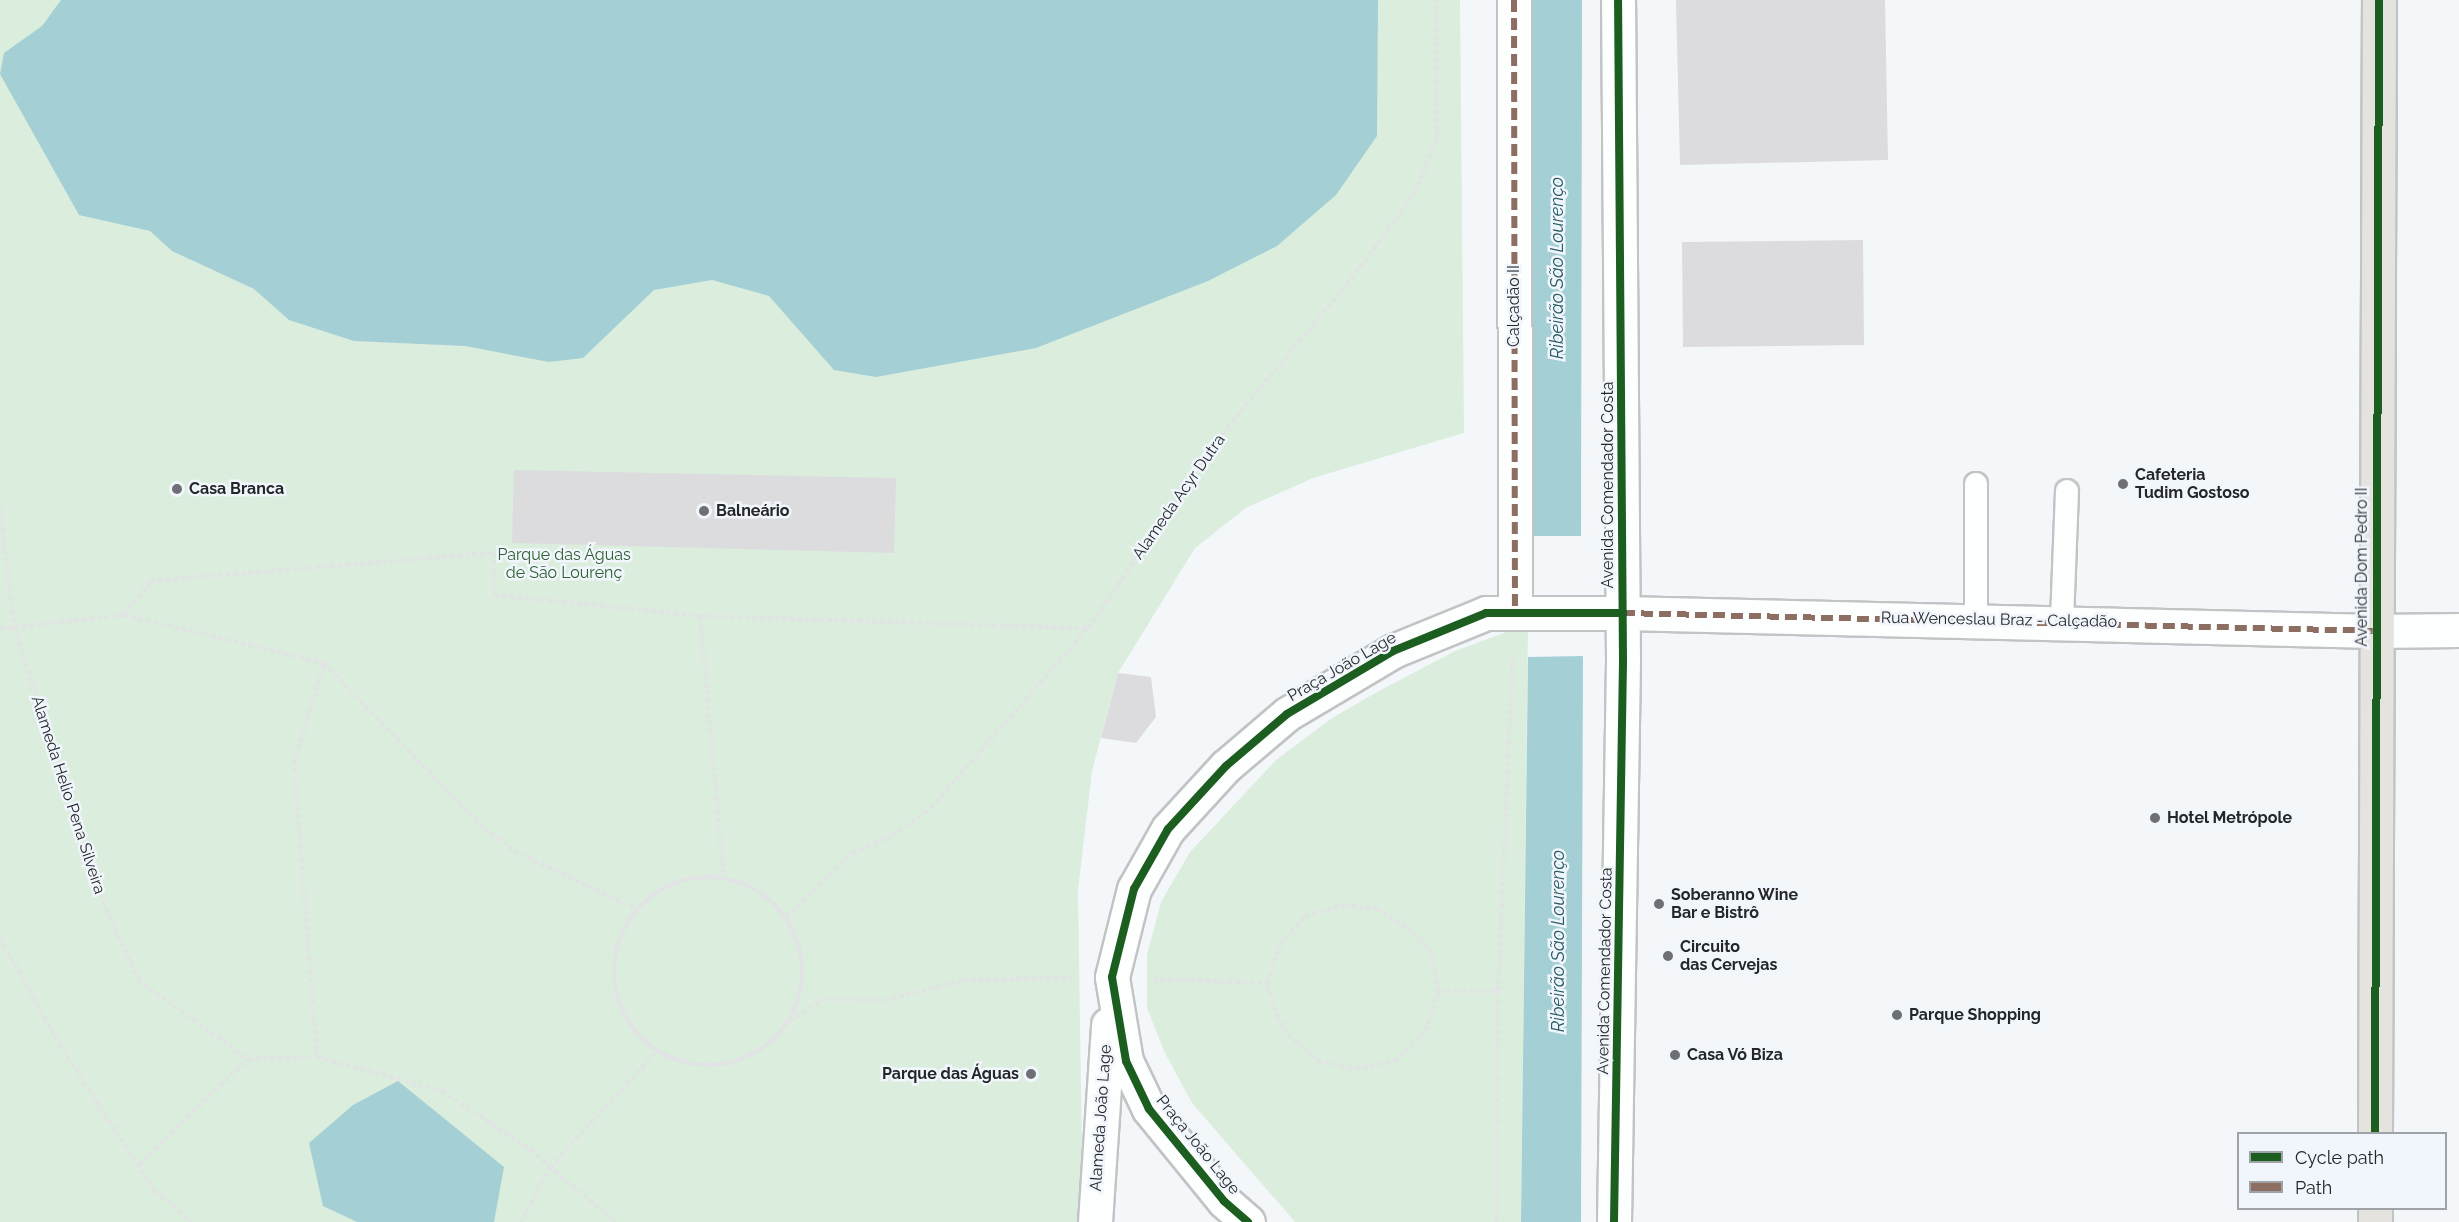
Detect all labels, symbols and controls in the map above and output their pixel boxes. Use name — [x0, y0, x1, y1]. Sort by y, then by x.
water label: Ribeirão São Lourenço — [1546, 177, 1568, 359]
street label: Calçadão II — [1504, 265, 1524, 347]
street label: Avenida Comendador Costa — [1598, 381, 1618, 589]
street label: Alameda Acyr Dutra — [1128, 430, 1230, 564]
place label: Cafeteria Tudim Gostoso — [2135, 465, 2249, 503]
marker: Cafeteria Tudim Gostoso — [2116, 477, 2130, 491]
place label: Casa Branca — [189, 479, 284, 499]
marker: Casa Branca — [170, 482, 184, 496]
street label: Avenida Dom Pedro II — [2352, 487, 2372, 647]
place label: Balneário — [716, 501, 790, 521]
marker: Balneário — [697, 504, 711, 518]
park label: Parque das Águas de São Lourenç — [497, 545, 631, 583]
street label: Rua Wenceslau Braz - Calçadão — [1880, 608, 2118, 632]
street label: Praça João Lage — [1284, 628, 1400, 706]
street label: Alameda Helio Pena Silveira — [27, 693, 109, 897]
place label: Hotel Metrópole — [2167, 808, 2292, 828]
marker: Hotel Metrópole — [2148, 811, 2162, 825]
water label: Ribeirão São Lourenço — [1547, 850, 1569, 1032]
street label: Avenida Comendador Costa — [1594, 867, 1616, 1075]
place label: Soberanno Wine Bar e Bistrô — [1671, 885, 1799, 923]
marker: Soberanno Wine Bar e Bistrô — [1652, 897, 1666, 911]
place label: Circuito das Cervejas — [1680, 937, 1777, 975]
marker: Circuito das Cervejas — [1661, 949, 1675, 963]
place label: Parque Shopping — [1909, 1005, 2041, 1025]
marker: Parque Shopping — [1890, 1008, 1904, 1022]
street label: Alameda João Lage — [1086, 1044, 1116, 1192]
place label: Casa Vó Biza — [1687, 1045, 1783, 1065]
marker: Casa Vó Biza — [1668, 1048, 1682, 1062]
place label: Parque das Águas — [882, 1064, 1019, 1084]
marker: Parque das Águas — [1024, 1067, 1038, 1081]
street label: Praça João Lage — [1152, 1091, 1244, 1199]
legend — [2237, 1132, 2447, 1210]
text: Cycle path — [2295, 1147, 2384, 1168]
text: Path — [2295, 1177, 2332, 1198]

